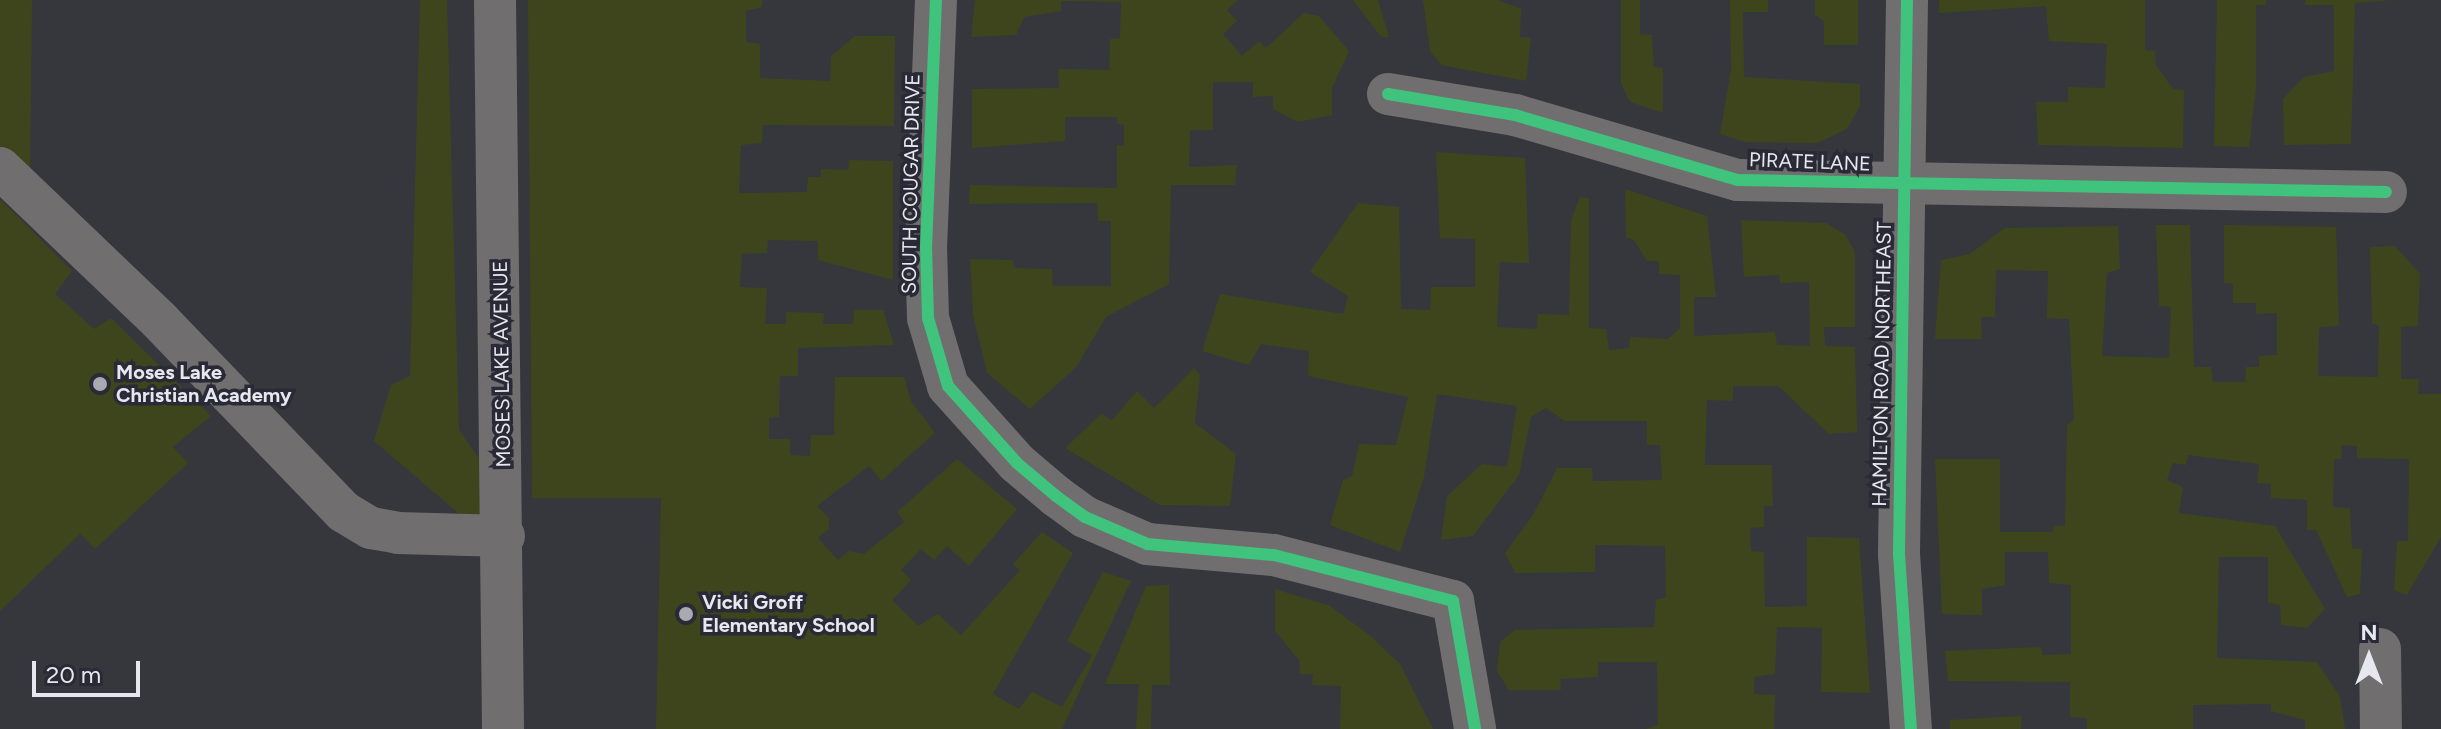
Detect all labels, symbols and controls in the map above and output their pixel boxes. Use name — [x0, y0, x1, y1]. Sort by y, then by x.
street label: SOUTH COUGAR DRIVE — [897, 74, 925, 294]
street label: PIRATE LANE — [1749, 148, 1871, 176]
street label: HAMILTON ROAD NORTHEAST — [1868, 221, 1896, 507]
street label: MOSES LAKE AVENUE — [488, 261, 516, 467]
place label: Moses Lake Christian Academy — [116, 360, 291, 407]
marker: Moses Lake Christian Academy — [91, 375, 109, 393]
place label: Vicki Groff Elementary School — [702, 590, 875, 637]
marker: Vicki Groff Elementary School — [677, 605, 695, 623]
north arrow — [2329, 617, 2409, 697]
text: N — [2360, 619, 2378, 646]
scale bar — [36, 645, 144, 695]
text: 20 m — [46, 660, 101, 689]

